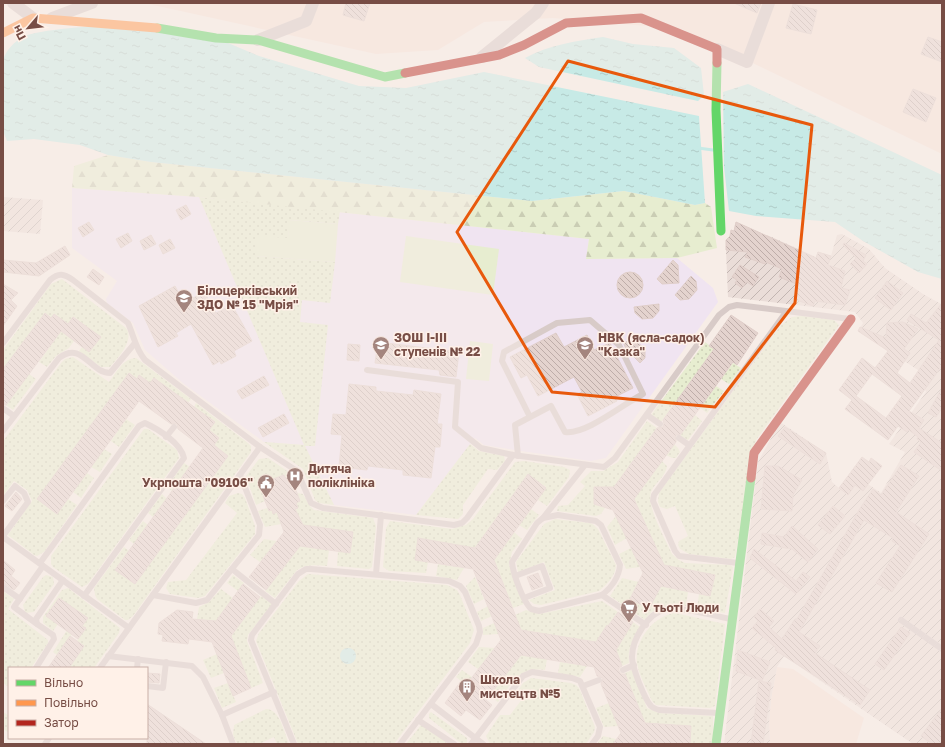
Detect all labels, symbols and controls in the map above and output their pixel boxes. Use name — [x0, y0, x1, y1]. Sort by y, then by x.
north arrow — [8, 8, 48, 48]
text: Пн — [9, 23, 28, 43]
place label: Білоцерківський ЗДО № 15 "Мрія" — [197, 283, 298, 312]
school or university icon: Білоцерківський ЗДО № 15 "Мрія" — [174, 288, 194, 313]
place label: ЗОШ І-ІІІ ступенів № 22 — [394, 330, 480, 359]
place label: НВК (ясла-садок) "Казка" — [598, 330, 705, 359]
school or university icon: ЗОШ І-ІІІ ступенів № 22 — [371, 335, 391, 360]
school or university icon: НВК (ясла-садок) "Казка" — [575, 335, 595, 360]
place label: Дитяча поліклініка — [308, 461, 375, 490]
hospital icon: Дитяча поліклініка — [285, 466, 305, 491]
public building icon: Укрпошта "09106" — [256, 473, 276, 498]
place label: Укрпошта "09106" — [142, 475, 253, 490]
supermarket icon: У тьоті Люди — [619, 598, 639, 623]
place label: У тьоті Люди — [642, 600, 719, 615]
legend — [8, 667, 148, 739]
place label: Школа мистецтв №5 — [480, 672, 560, 701]
text: Вільно — [44, 675, 83, 690]
building icon: Школа мистецтв №5 — [457, 677, 477, 702]
text: Повільно — [44, 695, 98, 710]
text: Затор — [44, 715, 79, 730]

